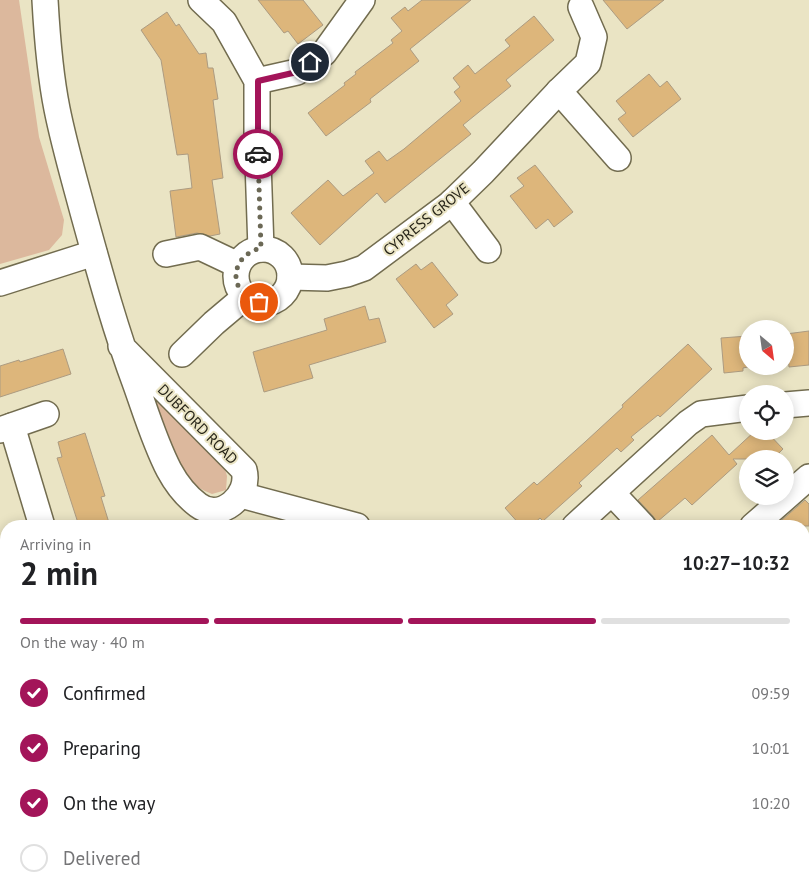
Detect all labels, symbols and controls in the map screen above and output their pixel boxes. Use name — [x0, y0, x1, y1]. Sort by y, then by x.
pin — [289, 41, 331, 83]
icon: home — [296, 48, 324, 76]
courier — [233, 129, 283, 179]
icon: car — [244, 140, 272, 168]
street label: CYPRESS GROVE — [379, 178, 473, 260]
pin — [238, 281, 280, 323]
icon: bag — [245, 288, 273, 316]
north arrow — [739, 320, 794, 375]
map controls — [739, 320, 794, 505]
street label: DUBFORD ROAD — [154, 380, 242, 468]
button: locate — [739, 385, 794, 440]
button: layers — [739, 450, 794, 505]
text: Arriving in — [20, 534, 91, 554]
text: 10:27–10:32 — [682, 551, 790, 575]
text: 2 min — [20, 552, 98, 594]
text: On the way · 40 m — [20, 632, 145, 652]
icon: check — [20, 679, 48, 707]
text: Confirmed — [63, 681, 146, 705]
text: 09:59 — [752, 683, 790, 703]
icon: check — [20, 734, 48, 762]
text: Preparing — [63, 736, 141, 760]
text: 10:01 — [752, 738, 790, 758]
icon: check — [20, 789, 48, 817]
text: On the way — [63, 791, 155, 815]
text: 10:20 — [752, 793, 790, 813]
text: Delivered — [63, 846, 141, 870]

